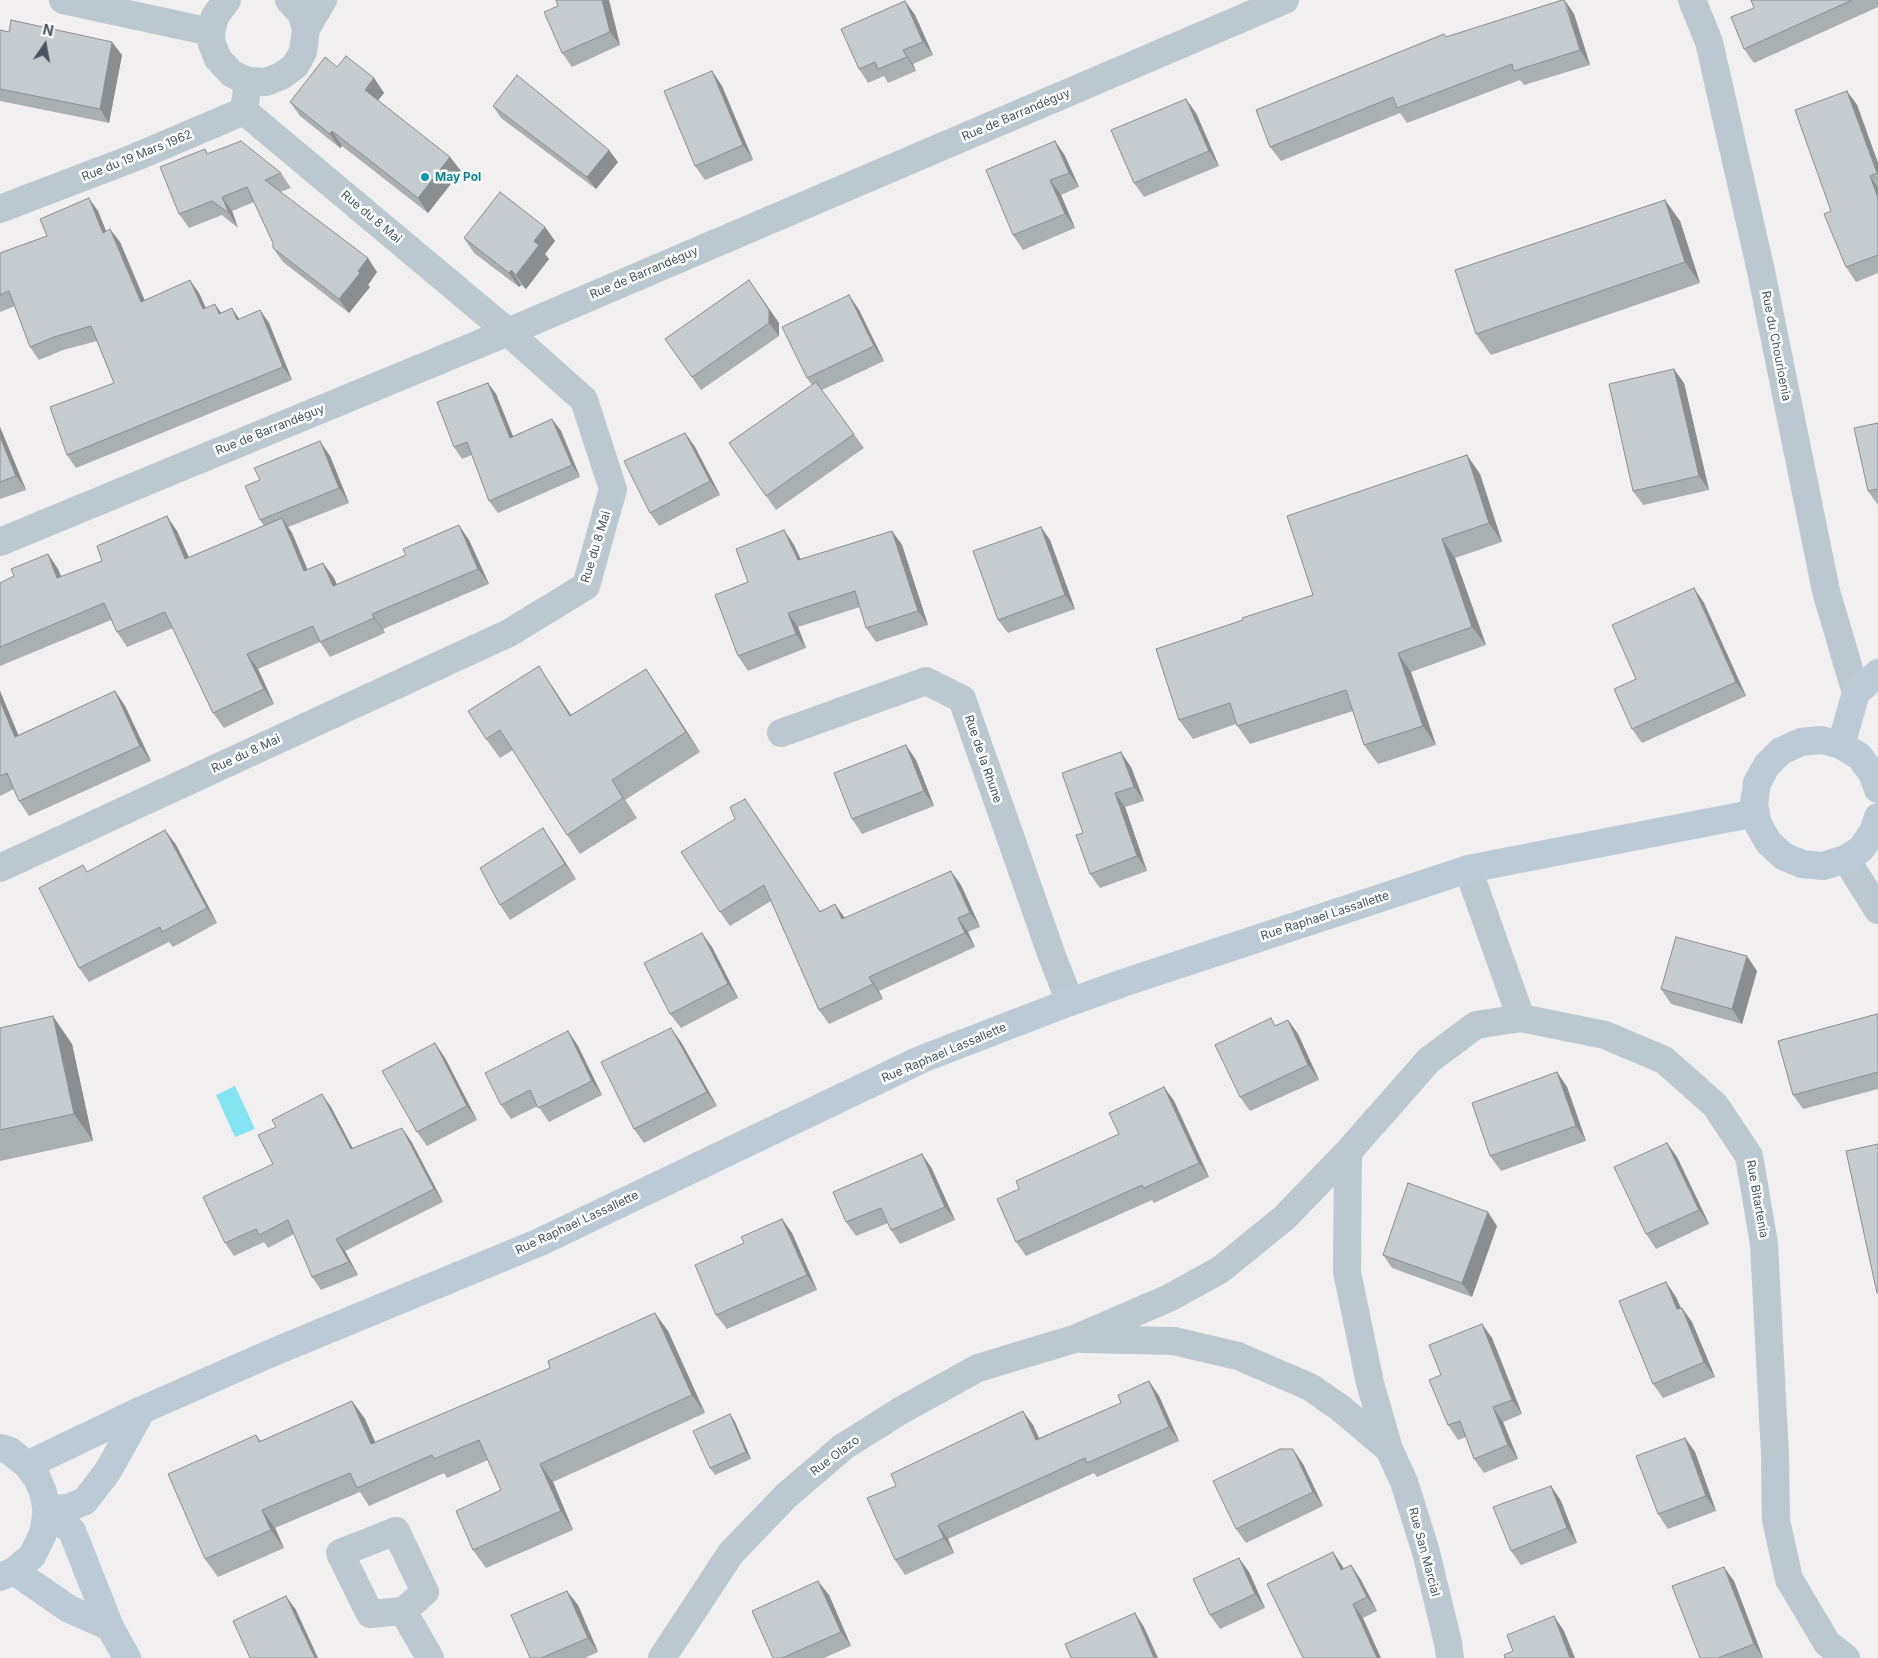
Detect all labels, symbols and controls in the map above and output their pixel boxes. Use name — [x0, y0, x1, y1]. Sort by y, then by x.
north arrow — [20, 20, 70, 70]
text: N — [41, 20, 55, 39]
street label: Rue de Barrandéguy — [960, 86, 1072, 144]
street label: Rue du 19 Mars 1962 — [80, 127, 194, 185]
place label: May Pol — [435, 170, 481, 184]
marker: May Pol — [419, 171, 431, 183]
street label: Rue du 8 Mai — [338, 188, 404, 246]
street label: Rue de Barrandéguy — [588, 244, 700, 302]
street label: Rue du Chourioenia — [1758, 290, 1794, 402]
street label: Rue de Barrandéguy — [213, 402, 327, 458]
street label: Rue du 8 Mai — [578, 509, 614, 585]
street label: Rue de la Rhune — [961, 713, 1005, 805]
street label: Rue du 8 Mai — [209, 732, 283, 776]
street label: Rue Raphael Lassallette — [1259, 888, 1391, 944]
street label: Rue Raphael Lassallette — [879, 1020, 1009, 1086]
street label: Rue Bitartenia — [1743, 1159, 1771, 1239]
street label: Rue Raphael Lassallette — [513, 1188, 641, 1258]
street label: Rue Olazo — [808, 1433, 862, 1479]
street label: Rue San Marcial — [1405, 1506, 1443, 1598]

